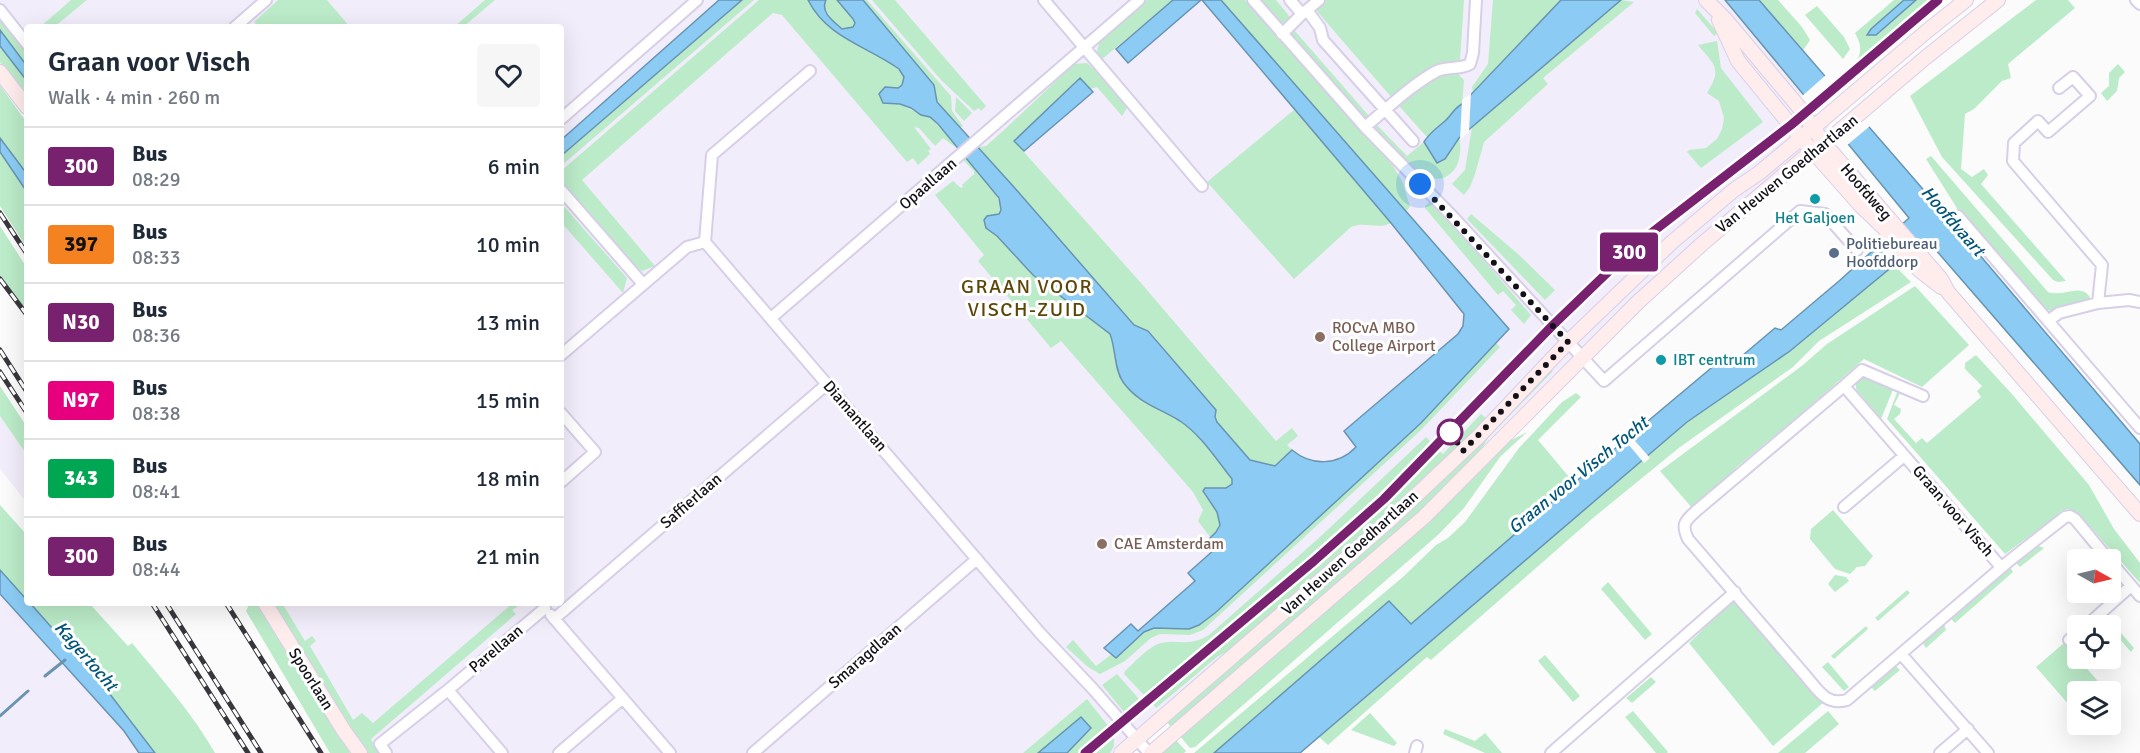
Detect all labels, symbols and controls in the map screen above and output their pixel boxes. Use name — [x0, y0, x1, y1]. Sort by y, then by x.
button: heart — [477, 44, 540, 107]
text: Graan voor Visch — [48, 45, 251, 79]
text: Walk · 4 min · 260 m — [48, 85, 220, 110]
street label: Van Heuven Goedhartlaan — [1712, 110, 1862, 238]
text: Bus — [132, 140, 167, 167]
text: 300 — [64, 153, 98, 179]
text: 6 min — [488, 153, 540, 180]
street label: Opaallaan — [895, 154, 961, 214]
street label: Hoofdweg — [1836, 159, 1896, 225]
text: 08:29 — [132, 167, 181, 192]
your location — [1405, 169, 1435, 199]
water label: Hoofdvaart — [1917, 181, 1991, 263]
marker: Het Galjoen — [1808, 192, 1822, 206]
place label: Het Galjoen — [1775, 208, 1855, 228]
text: Bus — [132, 218, 167, 245]
text: 397 — [64, 231, 98, 257]
text: 10 min — [476, 231, 540, 258]
line badge: 300 — [1594, 232, 1664, 272]
place label: Politiebureau Hoofddorp — [1846, 234, 1938, 272]
text: 300 — [1612, 239, 1646, 265]
text: 08:33 — [132, 245, 181, 270]
marker: Politiebureau Hoofddorp — [1827, 246, 1841, 260]
district label: GRAAN VOOR VISCH-ZUID — [961, 274, 1093, 322]
text: Bus — [132, 296, 167, 323]
text: N30 — [62, 309, 100, 335]
text: 13 min — [476, 309, 540, 336]
place label: ROCvA MBO College Airport — [1332, 318, 1436, 356]
text: 08:36 — [132, 323, 181, 348]
marker: ROCvA MBO College Airport — [1313, 330, 1327, 344]
place label: IBT centrum — [1673, 350, 1756, 370]
marker: IBT centrum — [1654, 353, 1668, 367]
text: Bus — [132, 374, 167, 401]
street label: Diamantlaan — [819, 376, 891, 456]
text: N97 — [62, 387, 100, 413]
text: 15 min — [476, 387, 540, 414]
text: 08:38 — [132, 401, 181, 426]
water label: Graan voor Visch Tocht — [1503, 410, 1655, 538]
unlabelled marker — [1437, 419, 1463, 445]
text: Bus — [132, 452, 167, 479]
street label: Graan voor Visch — [1908, 461, 1998, 561]
text: 343 — [64, 465, 98, 491]
text: 18 min — [476, 465, 540, 492]
street label: Saffierlaan — [656, 469, 726, 533]
text: 08:41 — [132, 479, 181, 504]
street label: Van Heuven Goedhartlaan — [1277, 486, 1423, 620]
text: Bus — [132, 530, 167, 557]
place label: CAE Amsterdam — [1114, 534, 1224, 554]
marker: CAE Amsterdam — [1095, 537, 1109, 551]
text: 300 — [64, 543, 98, 569]
text: 21 min — [476, 543, 540, 570]
north arrow — [2067, 549, 2121, 603]
map controls — [2067, 549, 2121, 735]
text: 08:44 — [132, 557, 181, 582]
button: locate — [2067, 615, 2121, 669]
water label: Kagertocht — [50, 617, 124, 697]
street label: Smaragdlaan — [824, 619, 906, 693]
street label: Parellaan — [465, 621, 527, 677]
street label: Spoorlaan — [284, 644, 338, 714]
button: layers — [2067, 681, 2121, 735]

